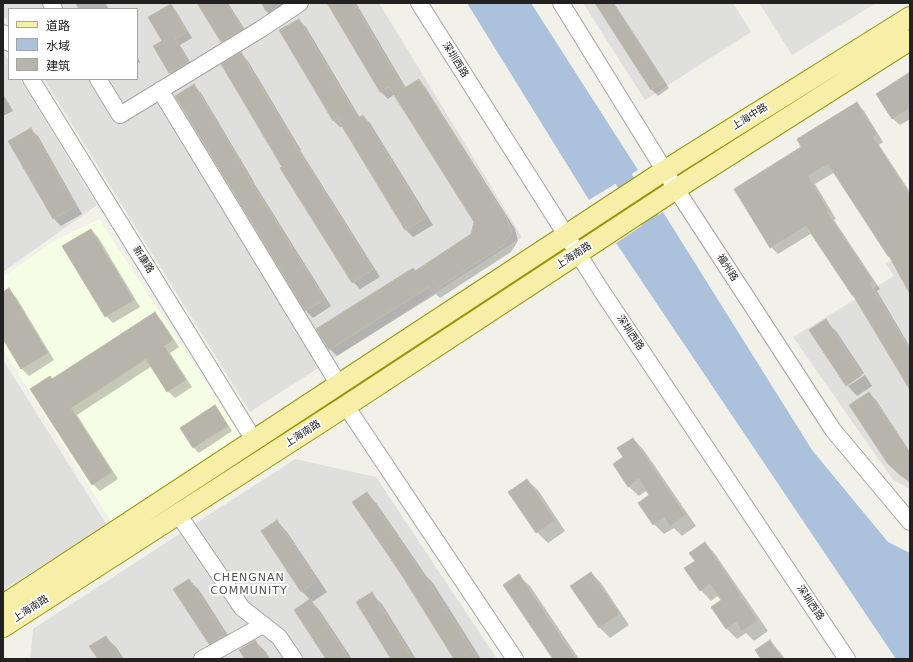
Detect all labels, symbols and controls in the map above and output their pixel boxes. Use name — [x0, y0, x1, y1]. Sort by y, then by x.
legend — [8, 8, 138, 80]
text: 道路 — [46, 19, 70, 33]
text: 水域 — [46, 39, 70, 53]
street label: 深圳西路 — [439, 40, 471, 80]
text: 建筑 — [46, 59, 70, 73]
street label: 上海中路 — [730, 101, 770, 133]
street label: 上海南路 — [554, 240, 594, 272]
street label: 新康路 — [130, 244, 156, 276]
street label: 福州路 — [714, 252, 740, 284]
street label: 深圳西路 — [614, 313, 646, 353]
street label: 上海南路 — [283, 418, 323, 450]
district label: CHENGNAN COMMUNITY — [210, 571, 288, 597]
street label: 深圳西路 — [794, 583, 826, 623]
street label: 上海南路 — [11, 593, 51, 625]

